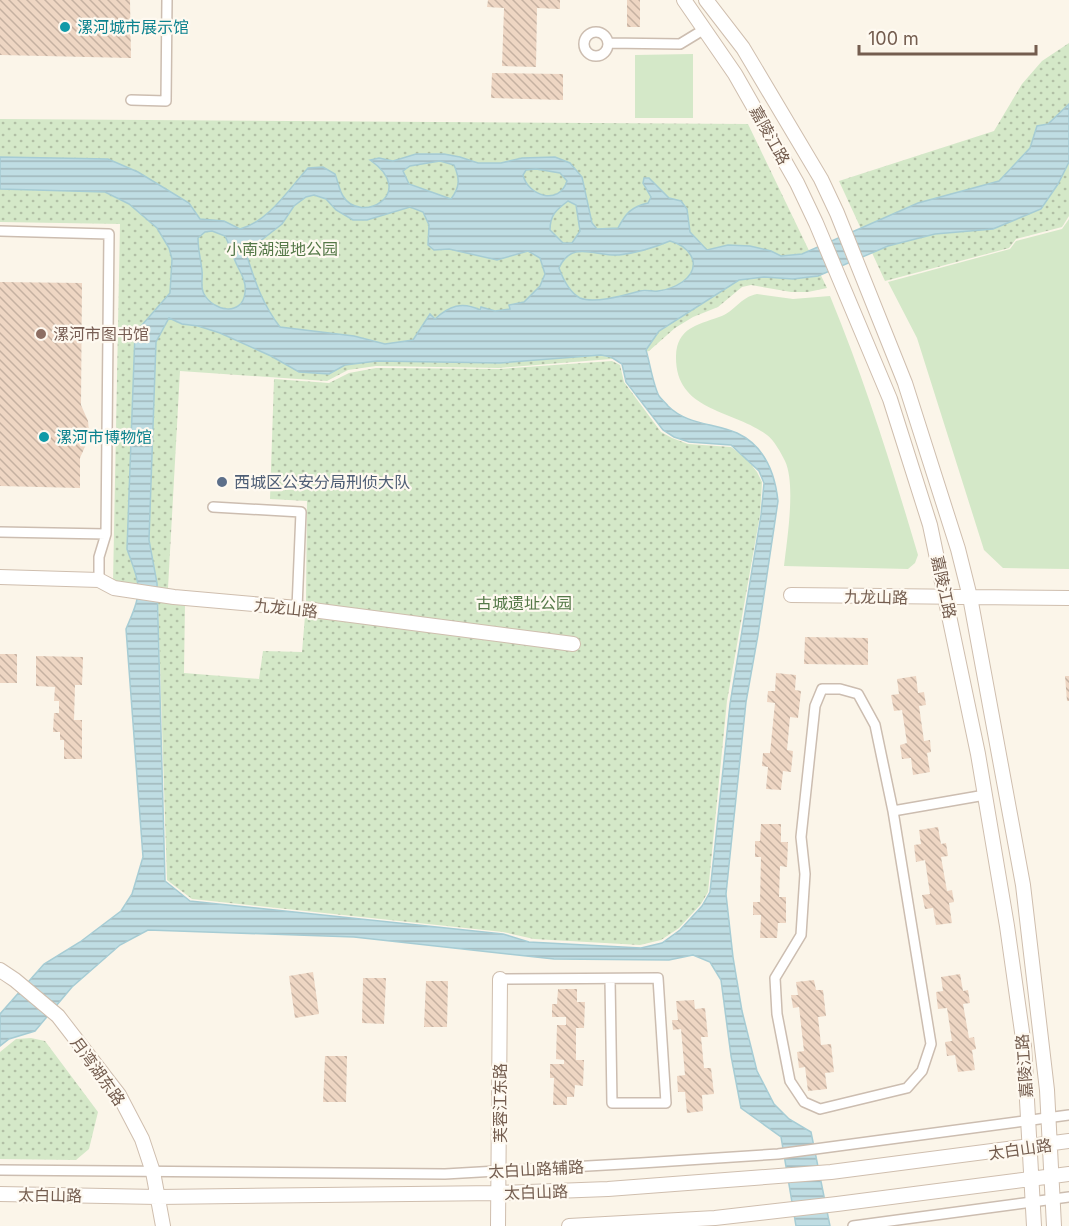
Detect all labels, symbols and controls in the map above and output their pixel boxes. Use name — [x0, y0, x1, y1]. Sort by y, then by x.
place label: 漯河城市展示馆 — [77, 17, 189, 37]
scale bar — [859, 18, 1036, 56]
marker: 漯河城市展示馆 — [58, 20, 72, 34]
text: 100 m — [868, 28, 919, 49]
street label: 嘉陵江路 — [746, 102, 794, 168]
park label: 小南湖湿地公园 — [226, 239, 338, 259]
place label: 漯河市图书馆 — [53, 324, 149, 344]
marker: 漯河市图书馆 — [34, 327, 48, 341]
place label: 漯河市博物馆 — [56, 427, 152, 447]
marker: 漯河市博物馆 — [37, 430, 51, 444]
place label: 西城区公安分局刑侦大队 — [234, 472, 410, 492]
marker: 西城区公安分局刑侦大队 — [215, 475, 229, 489]
street label: 嘉陵江路 — [928, 554, 960, 620]
street label: 九龙山路 — [844, 586, 908, 608]
park label: 古城遗址公园 — [476, 593, 572, 613]
street label: 九龙山路 — [253, 595, 319, 621]
street label: 月湾湖东路 — [66, 1033, 130, 1109]
street label: 嘉陵江路 — [1012, 1033, 1036, 1099]
street label: 芙蓉江东路 — [490, 1063, 510, 1143]
street label: 太白山路 — [987, 1135, 1053, 1163]
street label: 太白山路辅路 — [488, 1157, 584, 1181]
street label: 太白山路 — [504, 1181, 568, 1203]
street label: 太白山路 — [18, 1184, 82, 1206]

